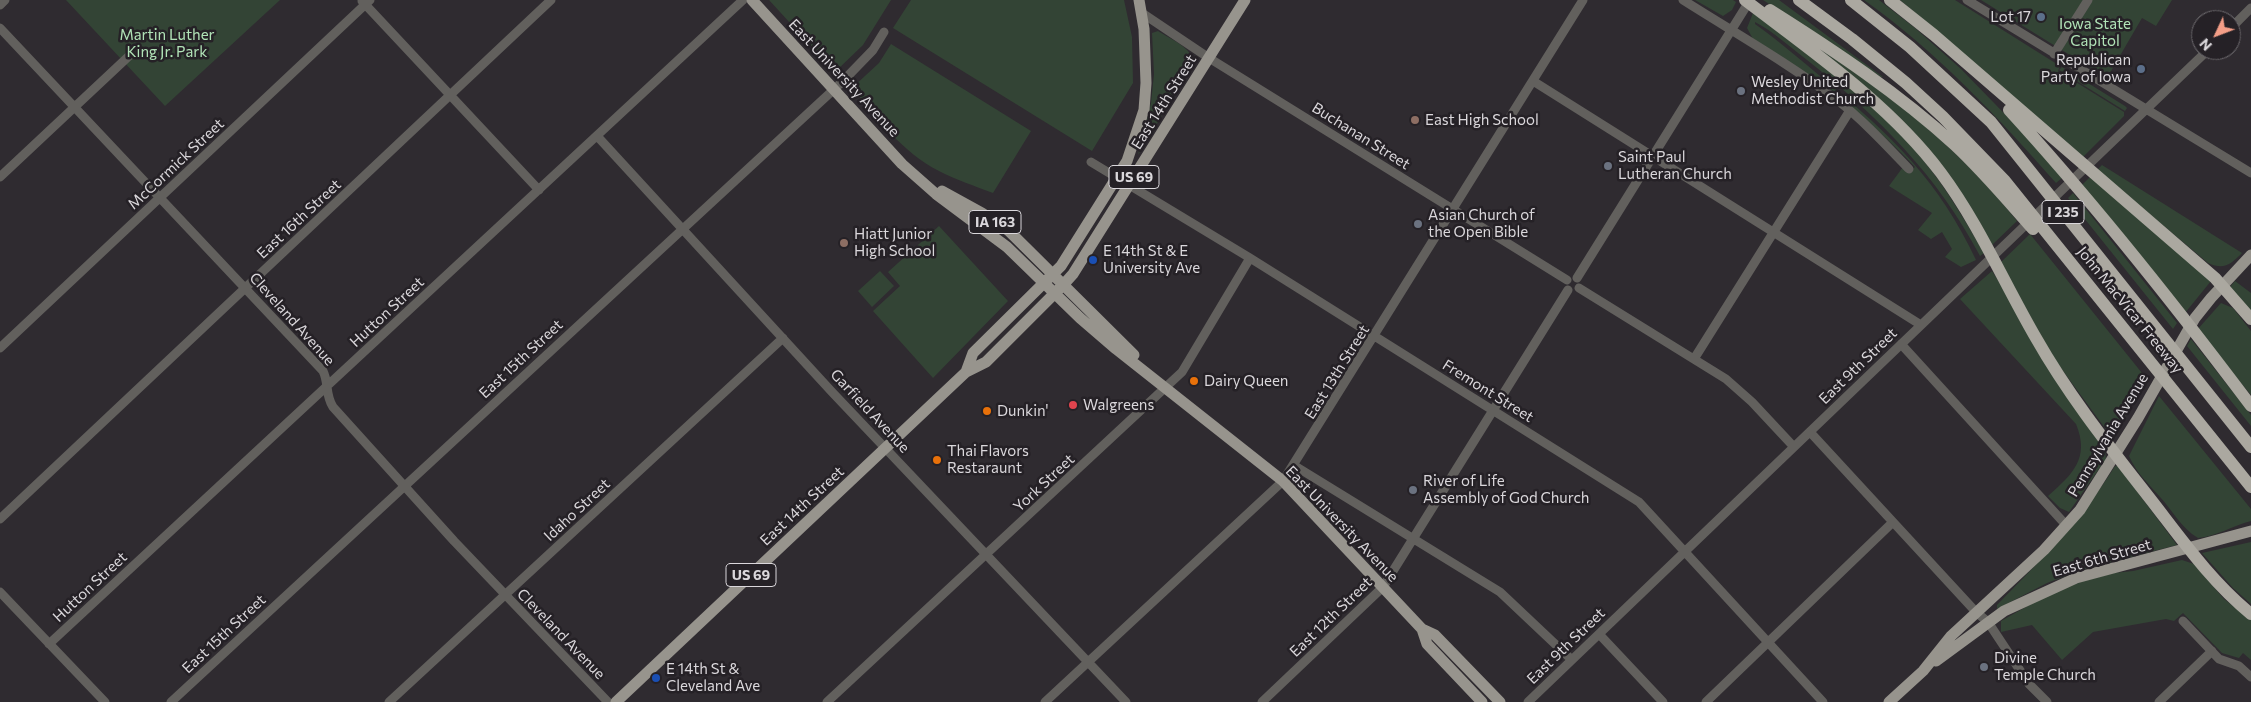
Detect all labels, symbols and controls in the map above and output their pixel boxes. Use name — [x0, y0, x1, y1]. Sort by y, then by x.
place label: Lot 17 — [1990, 8, 2031, 26]
north arrow — [2191, 10, 2241, 60]
marker: Lot 17 — [2035, 11, 2047, 23]
street label: East University Avenue — [785, 15, 903, 141]
park label: Iowa State Capitol — [2059, 15, 2131, 50]
park label: Martin Luther King Jr. Park — [119, 26, 215, 61]
text: N — [2196, 35, 2215, 55]
street label: East 14th Street — [1128, 51, 1200, 153]
place label: Republican Party of Iowa — [2041, 51, 2131, 86]
marker: Republican Party of Iowa — [2135, 63, 2147, 75]
place label: Wesley United Methodist Church — [1751, 73, 1874, 108]
marker: Wesley United Methodist Church — [1735, 85, 1747, 97]
street label: Buchanan Street — [1309, 99, 1413, 173]
place label: East High School — [1425, 111, 1539, 129]
marker: East High School — [1409, 114, 1421, 126]
street label: McCormick Street — [124, 115, 228, 213]
place label: Saint Paul Lutheran Church — [1618, 148, 1732, 183]
marker: Saint Paul Lutheran Church — [1602, 160, 1614, 172]
road number: US 69 — [1109, 166, 1159, 188]
street label: East 16th Street — [253, 176, 345, 262]
road number: I 235 — [2042, 200, 2084, 223]
place label: Asian Church of the Open Bible — [1428, 206, 1535, 241]
road number: IA 163 — [969, 210, 1021, 233]
marker: Asian Church of the Open Bible — [1412, 218, 1424, 230]
place label: Hiatt Junior High School — [854, 225, 935, 260]
marker: Hiatt Junior High School — [838, 237, 850, 249]
place label: E 14th St & E University Ave — [1103, 242, 1200, 277]
street label: John MacVicar Freeway — [2073, 243, 2187, 377]
marker: E 14th St & E University Ave — [1087, 254, 1099, 266]
street label: Cleveland Avenue — [246, 269, 338, 369]
street label: Hutton Street — [346, 273, 428, 351]
street label: East 15th Street — [476, 316, 566, 402]
street label: East 13th Street — [1301, 322, 1373, 422]
street label: East 9th Street — [1815, 324, 1901, 408]
street label: Fremont Street — [1439, 356, 1537, 426]
street label: Garfield Avenue — [827, 365, 913, 457]
street label: Pennsylvania Avenue — [2064, 370, 2152, 500]
place label: Dairy Queen — [1204, 372, 1288, 390]
marker: Dairy Queen — [1188, 375, 1200, 387]
place label: Walgreens — [1083, 396, 1154, 414]
marker: Walgreens — [1067, 399, 1079, 411]
place label: Dunkin' — [997, 402, 1049, 420]
marker: Dunkin' — [981, 405, 993, 417]
place label: Thai Flavors Restaraunt — [947, 442, 1029, 477]
street label: York Street — [1010, 450, 1078, 516]
marker: Thai Flavors Restaraunt — [931, 454, 943, 466]
street label: East University Avenue — [1282, 462, 1402, 586]
street label: East 14th Street — [756, 463, 848, 549]
place label: River of Life Assembly of God Church — [1423, 472, 1589, 507]
street label: Idaho Street — [540, 475, 614, 545]
marker: River of Life Assembly of God Church — [1407, 484, 1419, 496]
street label: East 6th Street — [2051, 535, 2153, 581]
street label: Hutton Street — [49, 548, 131, 626]
road number: US 69 — [726, 564, 776, 586]
street label: East 12th Street — [1286, 573, 1376, 661]
street label: Cleveland Avenue — [513, 585, 609, 683]
street label: East 15th Street — [179, 591, 269, 677]
street label: East 9th Street — [1523, 604, 1609, 688]
place label: Divine Temple Church — [1994, 649, 2096, 684]
place label: E 14th St & Cleveland Ave — [666, 660, 760, 695]
marker: Divine Temple Church — [1978, 661, 1990, 673]
marker: E 14th St & Cleveland Ave — [650, 672, 662, 684]

